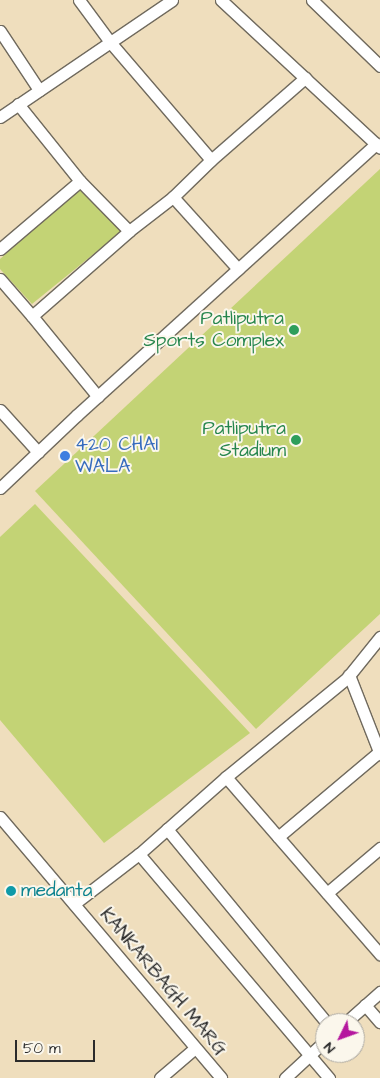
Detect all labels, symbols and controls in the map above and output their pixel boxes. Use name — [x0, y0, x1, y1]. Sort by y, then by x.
place label: Patliputra Sports Complex — [144, 308, 284, 352]
marker: Patliputra Sports Complex — [288, 324, 300, 336]
place label: Patliputra Stadium — [203, 418, 286, 462]
place label: 420 CHAI WALA — [75, 434, 158, 478]
marker: Patliputra Stadium — [290, 434, 302, 446]
marker: 420 CHAI WALA — [59, 450, 71, 462]
place label: medanta — [21, 880, 92, 902]
marker: medanta — [5, 885, 17, 897]
street label: KANKARBAGH MARG — [95, 904, 231, 1060]
north arrow — [315, 1013, 365, 1063]
scale bar — [18, 1030, 98, 1062]
text: N — [319, 1037, 340, 1057]
text: 50 m — [23, 1038, 61, 1059]

